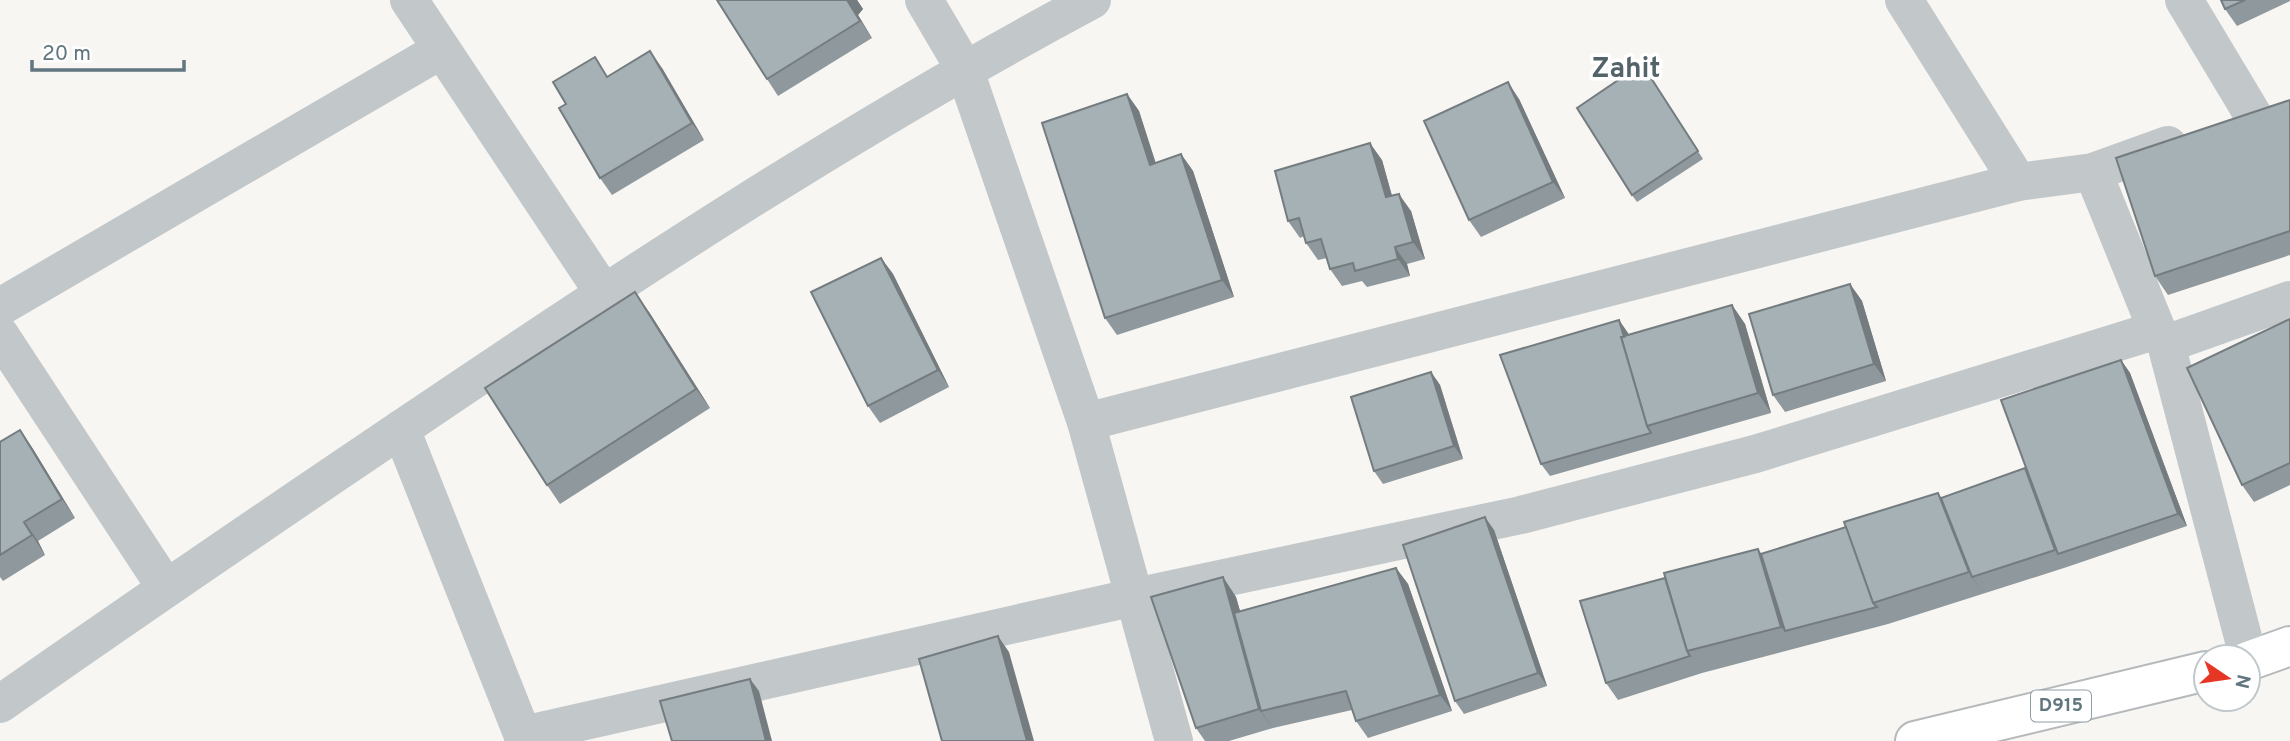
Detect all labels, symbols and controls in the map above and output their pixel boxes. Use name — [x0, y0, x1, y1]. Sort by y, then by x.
scale bar — [32, 28, 184, 72]
text: 20 m — [42, 41, 91, 68]
district label: Zahit — [1592, 52, 1660, 88]
north arrow — [2192, 643, 2262, 713]
text: N — [2228, 672, 2255, 691]
road number: D915 — [2031, 691, 2091, 722]

